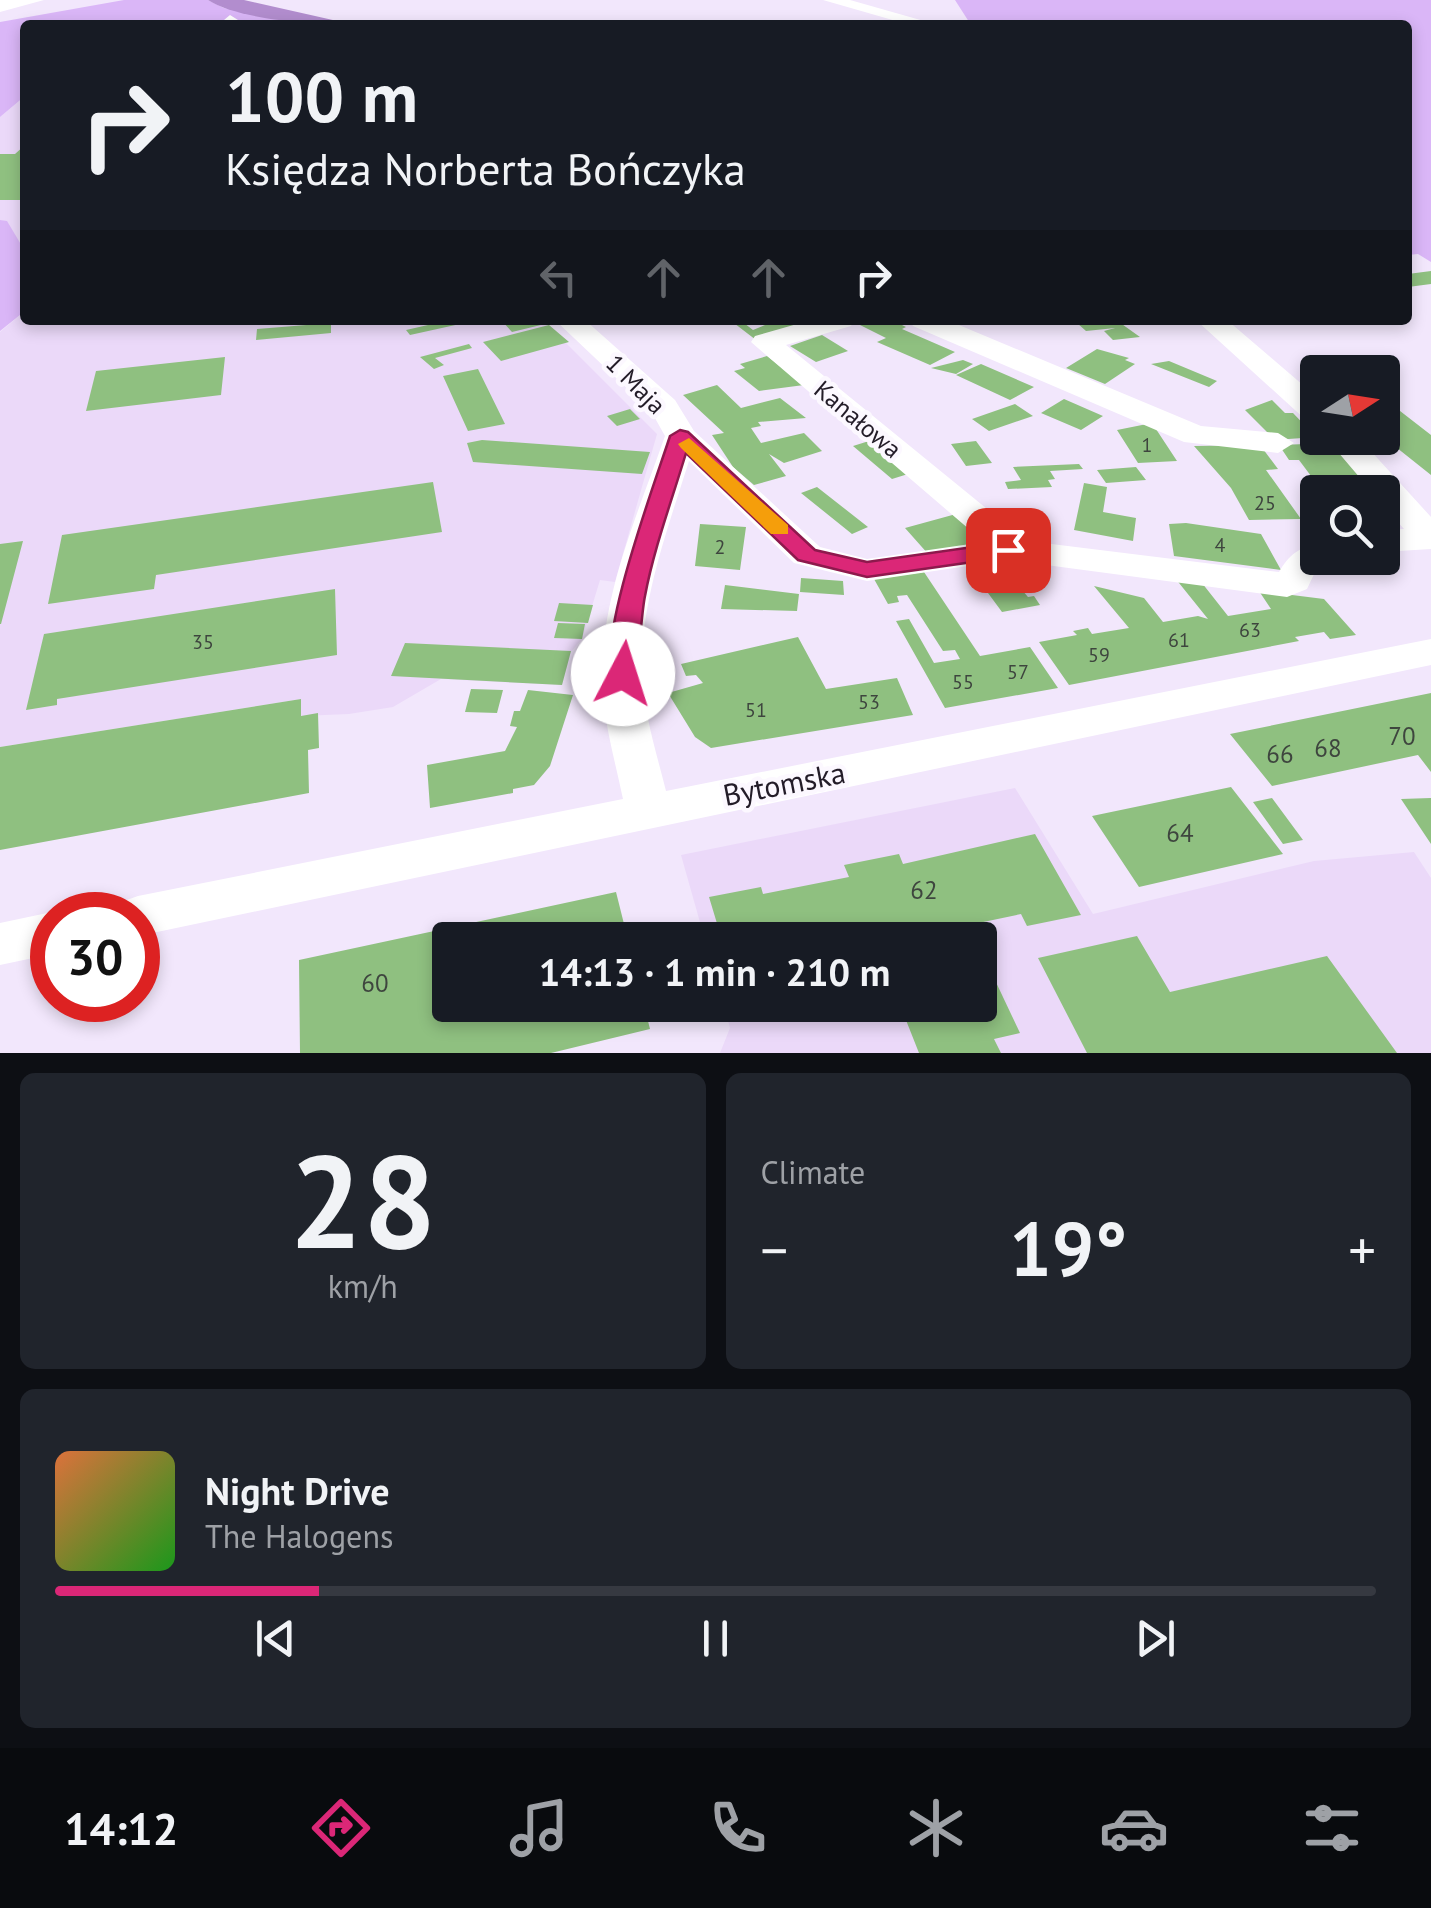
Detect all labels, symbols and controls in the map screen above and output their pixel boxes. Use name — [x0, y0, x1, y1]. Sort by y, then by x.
text: 100 m — [225, 51, 418, 141]
icon: right — [60, 60, 190, 190]
text: Księdza Norberta Bończyka — [225, 139, 746, 197]
icon: left — [531, 250, 586, 305]
icon: ahead — [636, 250, 691, 305]
icon: ahead — [741, 250, 796, 305]
icon: right — [846, 250, 901, 305]
street label: 1 Maja — [599, 347, 673, 421]
north arrow — [1300, 355, 1400, 455]
map controls — [1300, 355, 1400, 575]
street label: Kanałowa — [808, 373, 908, 465]
house number: 1 — [1142, 432, 1152, 458]
button: search — [1300, 475, 1400, 575]
house number: 25 — [1254, 490, 1276, 516]
pin — [966, 508, 1051, 593]
icon: arrive — [981, 523, 1036, 578]
house number: 4 — [1215, 532, 1226, 558]
house number: 2 — [715, 534, 725, 560]
house number: 63 — [1239, 617, 1261, 643]
position arrow — [571, 622, 675, 726]
house number: 61 — [1168, 627, 1190, 653]
house number: 35 — [192, 629, 214, 655]
house number: 59 — [1088, 642, 1110, 668]
house number: 57 — [1007, 659, 1029, 685]
house number: 55 — [952, 669, 974, 695]
house number: 53 — [858, 689, 880, 715]
house number: 51 — [745, 697, 767, 723]
house number: 70 — [1388, 720, 1416, 752]
house number: 68 — [1314, 732, 1342, 764]
house number: 66 — [1266, 738, 1294, 770]
street label: Bytomska — [720, 752, 848, 814]
house number: 64 — [1166, 817, 1194, 849]
house number: 62 — [910, 874, 938, 906]
speed limit sign: 30 — [30, 892, 160, 1022]
text: 14:13 · 1 min · 210 m — [539, 947, 890, 996]
house number: 60 — [361, 967, 389, 999]
text: 28 — [289, 1116, 436, 1284]
text: Climate — [761, 1151, 865, 1193]
text: 19° — [1009, 1200, 1127, 1297]
text: − — [761, 1214, 788, 1285]
text: + — [1348, 1214, 1376, 1285]
text: km/h — [328, 1265, 398, 1307]
text: Night Drive — [205, 1466, 389, 1515]
text: The Halogens — [205, 1515, 393, 1557]
icon: previous — [248, 1611, 303, 1666]
icon: pause — [688, 1611, 743, 1666]
icon: next — [1128, 1611, 1183, 1666]
icon: directions — [306, 1793, 376, 1863]
icon: music — [504, 1793, 574, 1863]
icon: phone — [703, 1793, 773, 1863]
icon: climate — [901, 1793, 971, 1863]
icon: car — [1099, 1793, 1169, 1863]
icon: filters — [1297, 1793, 1367, 1863]
text: 14:12 — [64, 1799, 178, 1857]

